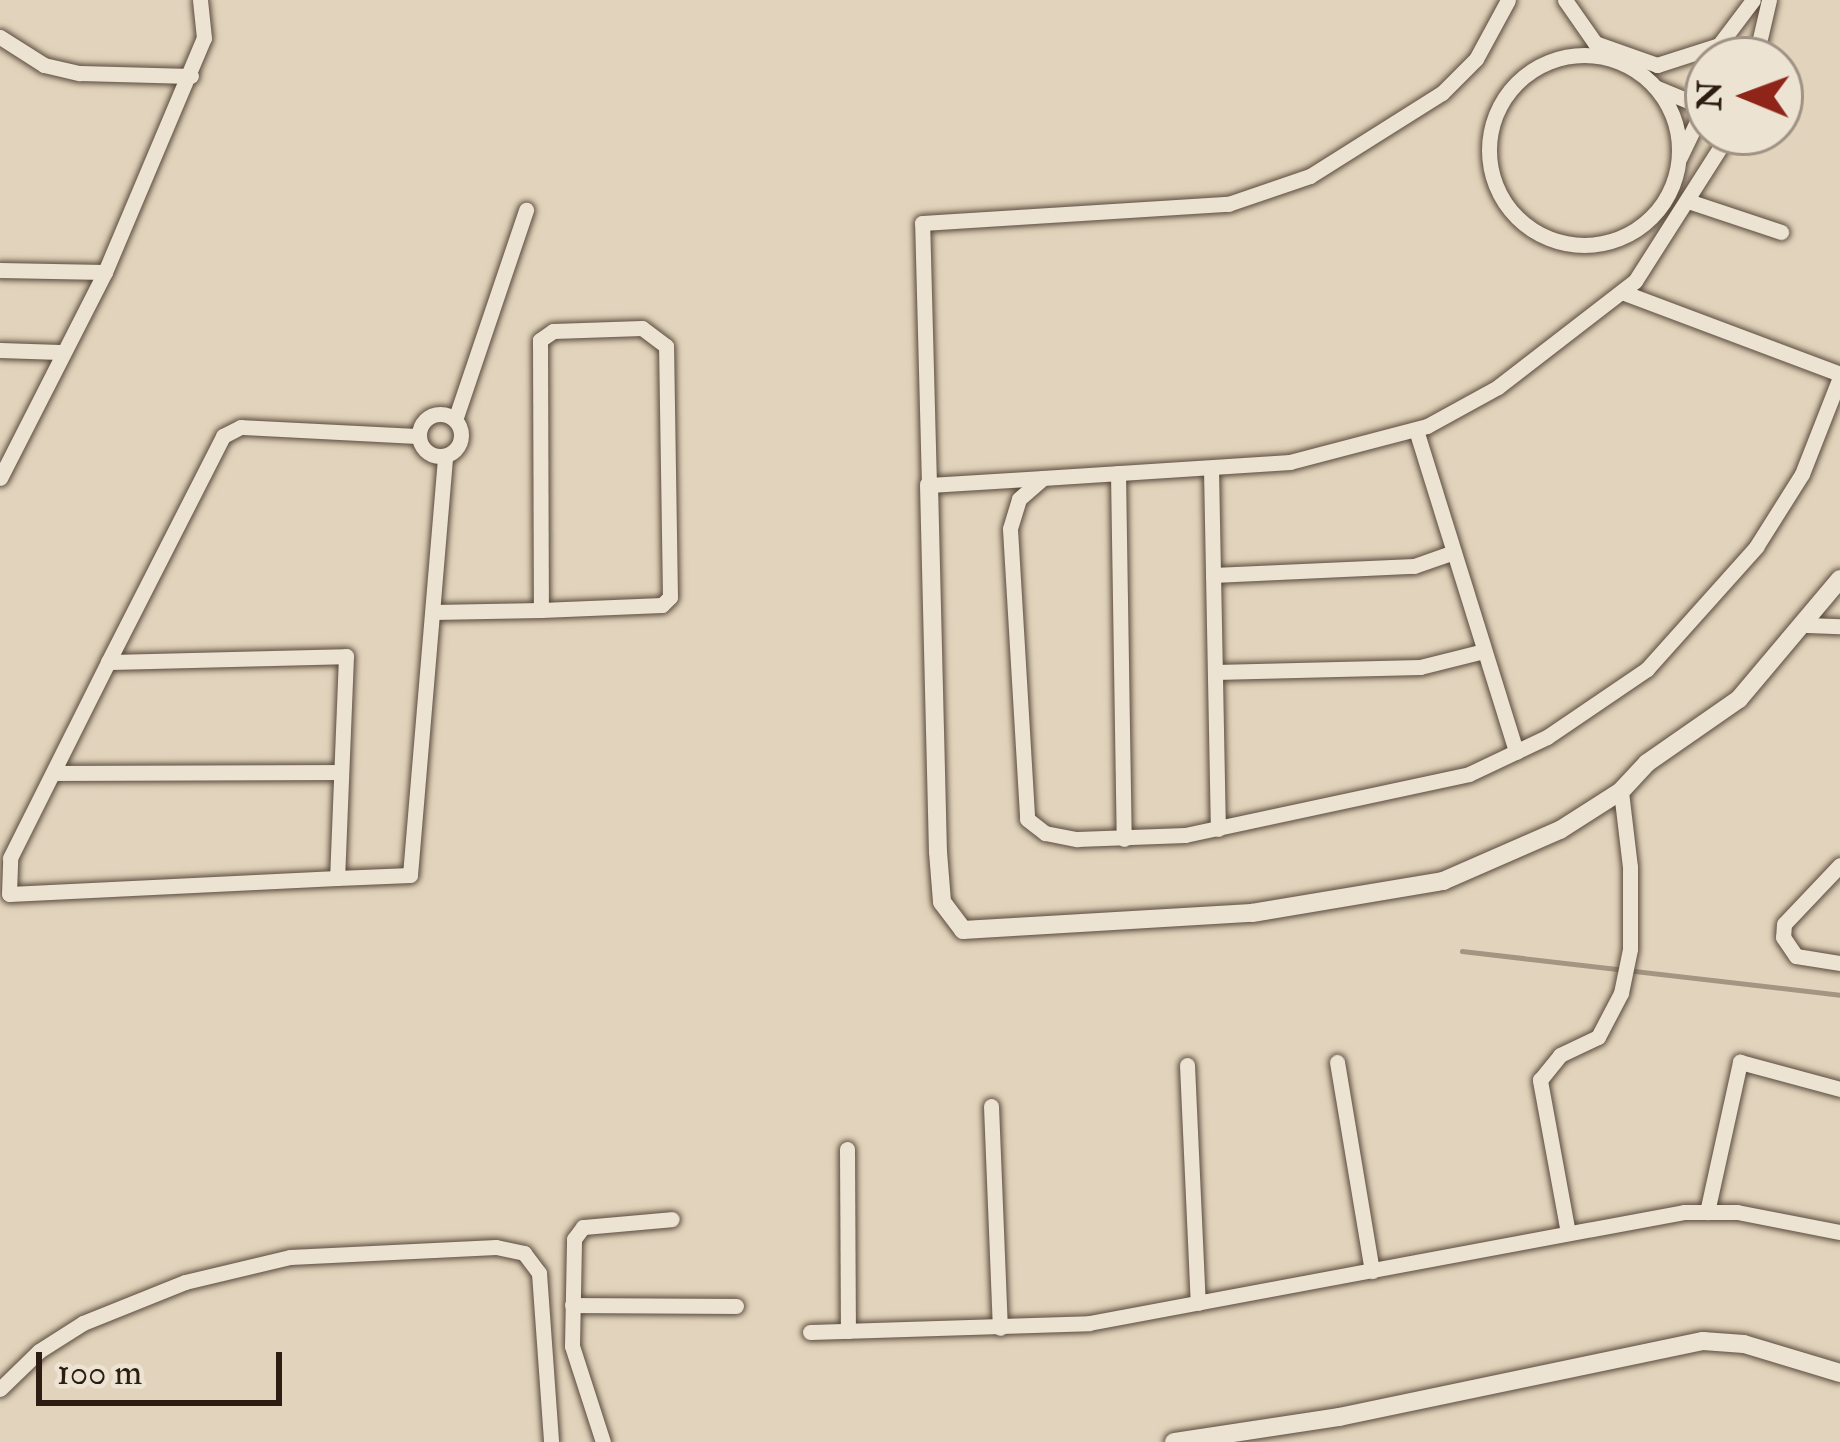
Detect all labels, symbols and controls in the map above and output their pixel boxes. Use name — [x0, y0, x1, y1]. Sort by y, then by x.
north arrow — [1684, 36, 1804, 156]
text: N — [1690, 80, 1731, 111]
scale bar — [42, 1328, 288, 1402]
text: 100 m — [57, 1350, 142, 1395]

